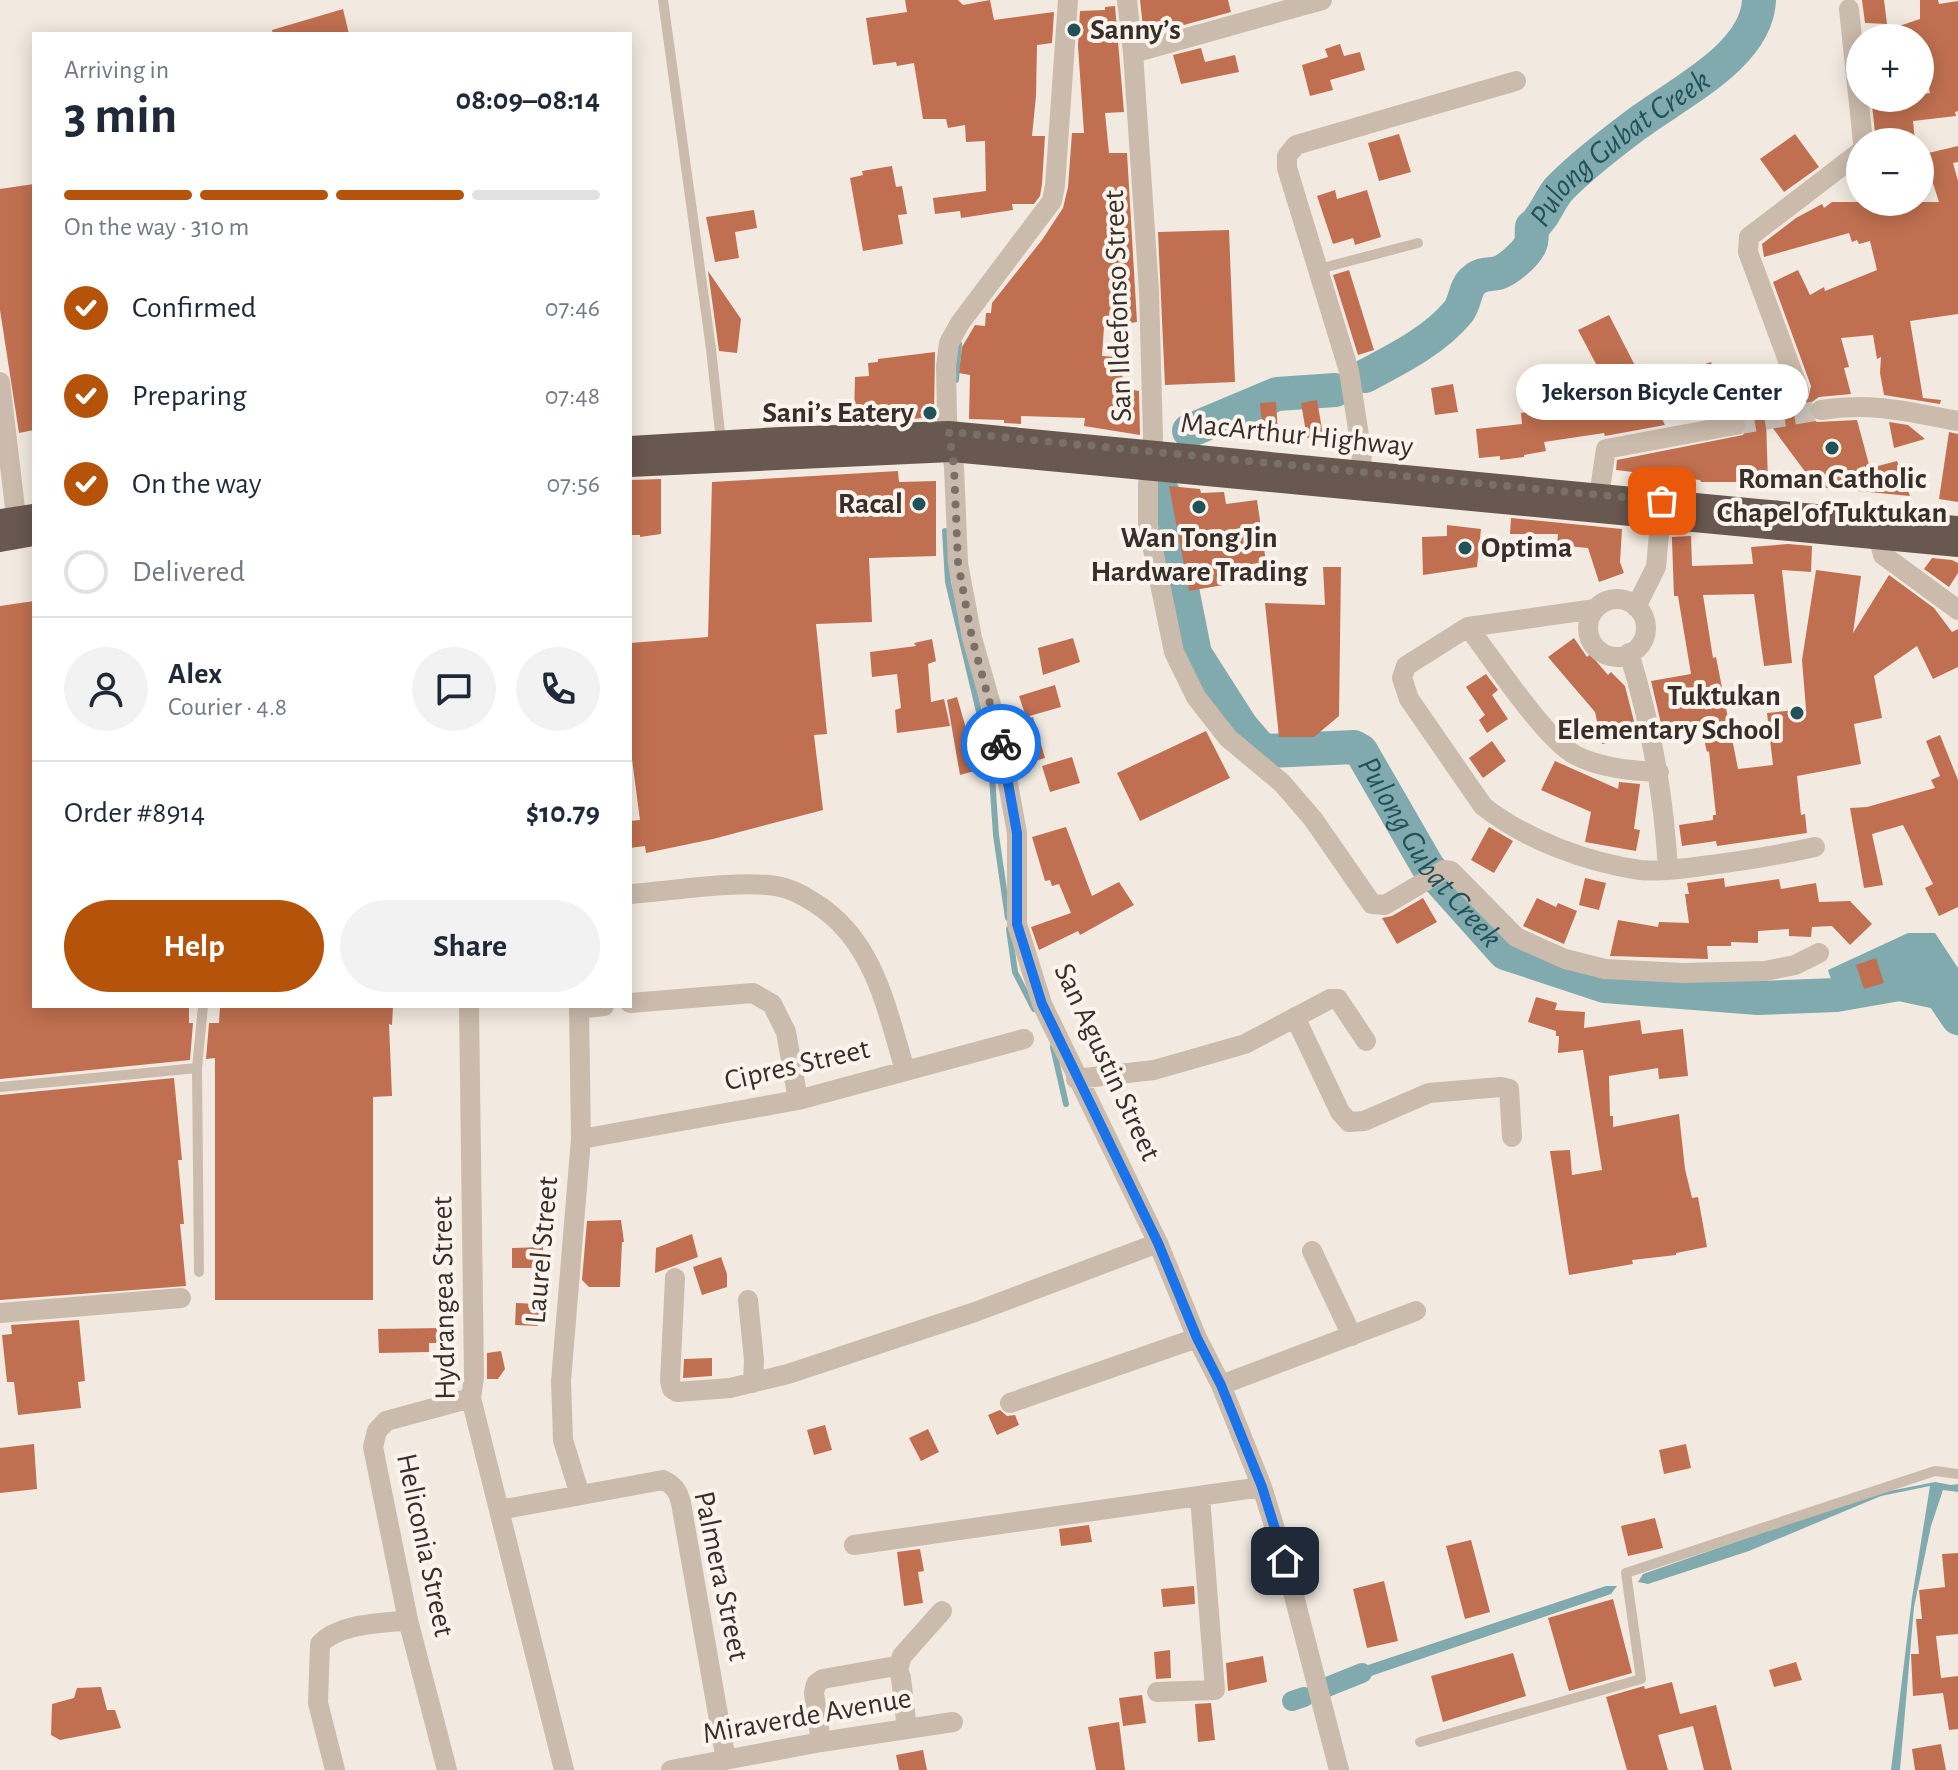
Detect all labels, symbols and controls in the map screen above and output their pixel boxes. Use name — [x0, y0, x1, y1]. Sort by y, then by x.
place label: Sanny’s — [1090, 15, 1181, 45]
marker: Sanny’s — [1065, 21, 1083, 39]
map controls — [1846, 24, 1934, 216]
button: + — [1846, 24, 1934, 112]
text: Arriving in — [64, 57, 169, 83]
water label: Pulong Gubat Creek — [1524, 63, 1716, 232]
text: 08:09–08:14 — [456, 85, 600, 115]
text: 3 min — [64, 90, 177, 142]
button: − — [1846, 128, 1934, 216]
street label: San Ildefonso Street — [1099, 189, 1137, 423]
text: On the way · 310 m — [64, 214, 249, 240]
icon: check — [64, 286, 108, 330]
text: Confirmed — [132, 293, 256, 323]
text: 07:46 — [545, 295, 600, 321]
callout: Jekerson Bicycle Center — [1516, 365, 1808, 421]
icon: check — [64, 374, 108, 418]
text: Jekerson Bicycle Center — [1542, 379, 1782, 405]
text: Preparing — [132, 381, 247, 411]
text: 07:48 — [545, 383, 600, 409]
place label: Sani’s Eatery — [762, 398, 915, 428]
marker: Sani’s Eatery — [921, 404, 939, 422]
street label: MacArthur Highway — [1179, 408, 1415, 462]
marker: Roman Catholic Chapel of Tuktukan — [1823, 439, 1841, 457]
icon: check — [64, 462, 108, 506]
place label: Roman Catholic Chapel of Tuktukan — [1717, 464, 1947, 528]
pin — [1628, 467, 1696, 535]
text: On the way — [132, 469, 261, 499]
text: 07:56 — [546, 471, 600, 497]
icon: bag — [1640, 479, 1684, 523]
place label: Racal — [838, 489, 903, 519]
marker: Racal — [910, 495, 928, 513]
marker: Wan Tong Jin Hardware Trading — [1190, 498, 1208, 516]
place label: Wan Tong Jin Hardware Trading — [1090, 523, 1309, 587]
place label: Optima — [1481, 533, 1572, 563]
marker: Optima — [1456, 539, 1474, 557]
text: Delivered — [132, 557, 245, 587]
button: person — [64, 647, 148, 731]
button: chat — [412, 647, 496, 731]
button: phone — [516, 647, 600, 731]
text: Alex — [168, 659, 222, 689]
place label: Tuktukan Elementary School — [1557, 681, 1781, 745]
text: Courier · 4.8 — [168, 694, 287, 720]
courier — [961, 704, 1041, 784]
marker: Tuktukan Elementary School — [1788, 704, 1806, 722]
icon: bike — [979, 722, 1023, 766]
water label: Pulong Gubat Creek — [1352, 751, 1508, 954]
text: Order #8914 — [64, 798, 205, 828]
text: $10.79 — [526, 798, 600, 828]
button: Help — [64, 900, 324, 992]
button: Share — [340, 900, 600, 992]
street label: San Agustin Street — [1048, 959, 1166, 1166]
street label: Cipres Street — [722, 1034, 873, 1096]
street label: Laurel Street — [521, 1175, 563, 1325]
street label: Hydrangea Street — [427, 1195, 461, 1400]
street label: Heliconia Street — [391, 1451, 459, 1640]
street label: Palmera Street — [688, 1488, 754, 1664]
pin — [1251, 1527, 1319, 1595]
icon: home — [1263, 1539, 1307, 1583]
street label: Miraverde Avenue — [700, 1683, 914, 1749]

